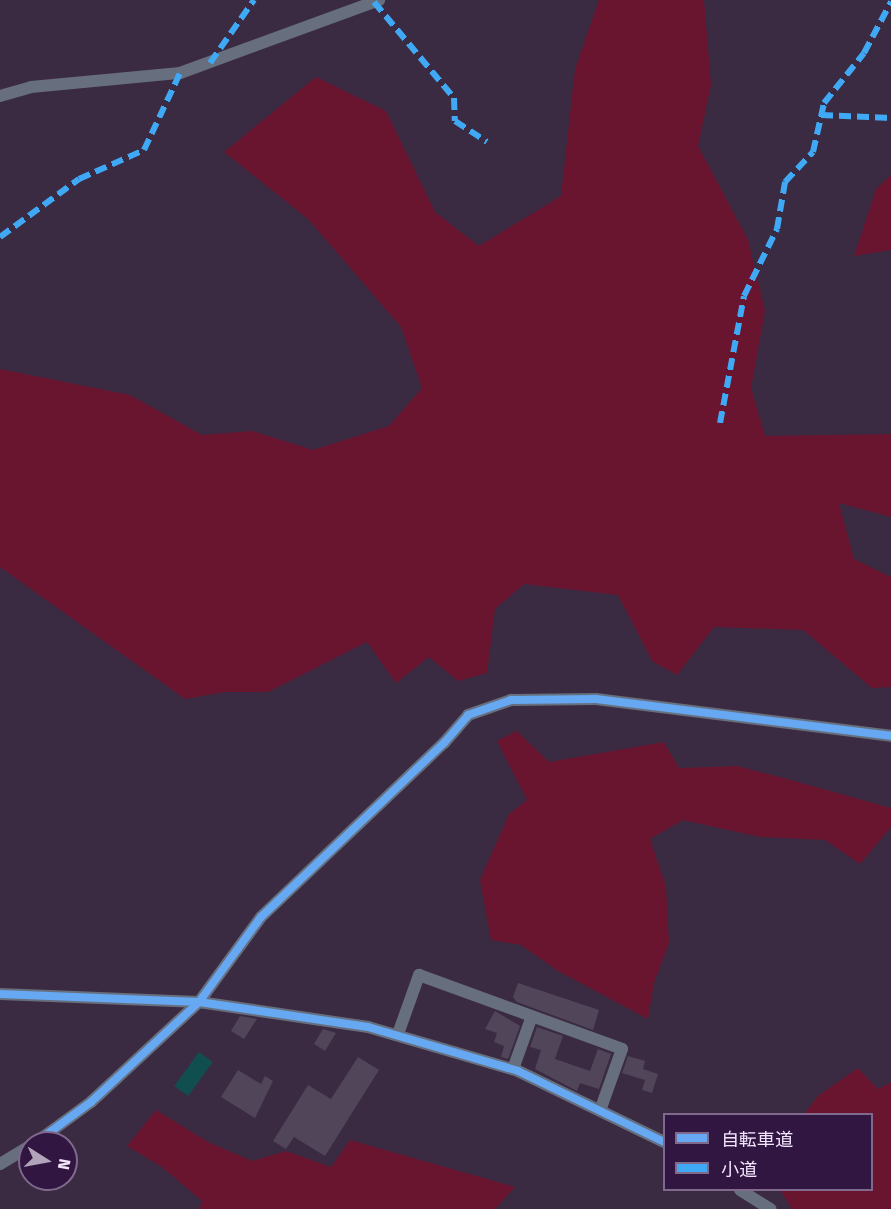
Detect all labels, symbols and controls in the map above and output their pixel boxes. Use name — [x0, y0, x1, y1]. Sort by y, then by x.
legend — [663, 1113, 873, 1191]
text: 自転車道 — [721, 1129, 793, 1151]
north arrow — [18, 1131, 78, 1191]
text: N — [54, 1157, 75, 1171]
text: 小道 — [721, 1159, 757, 1181]

